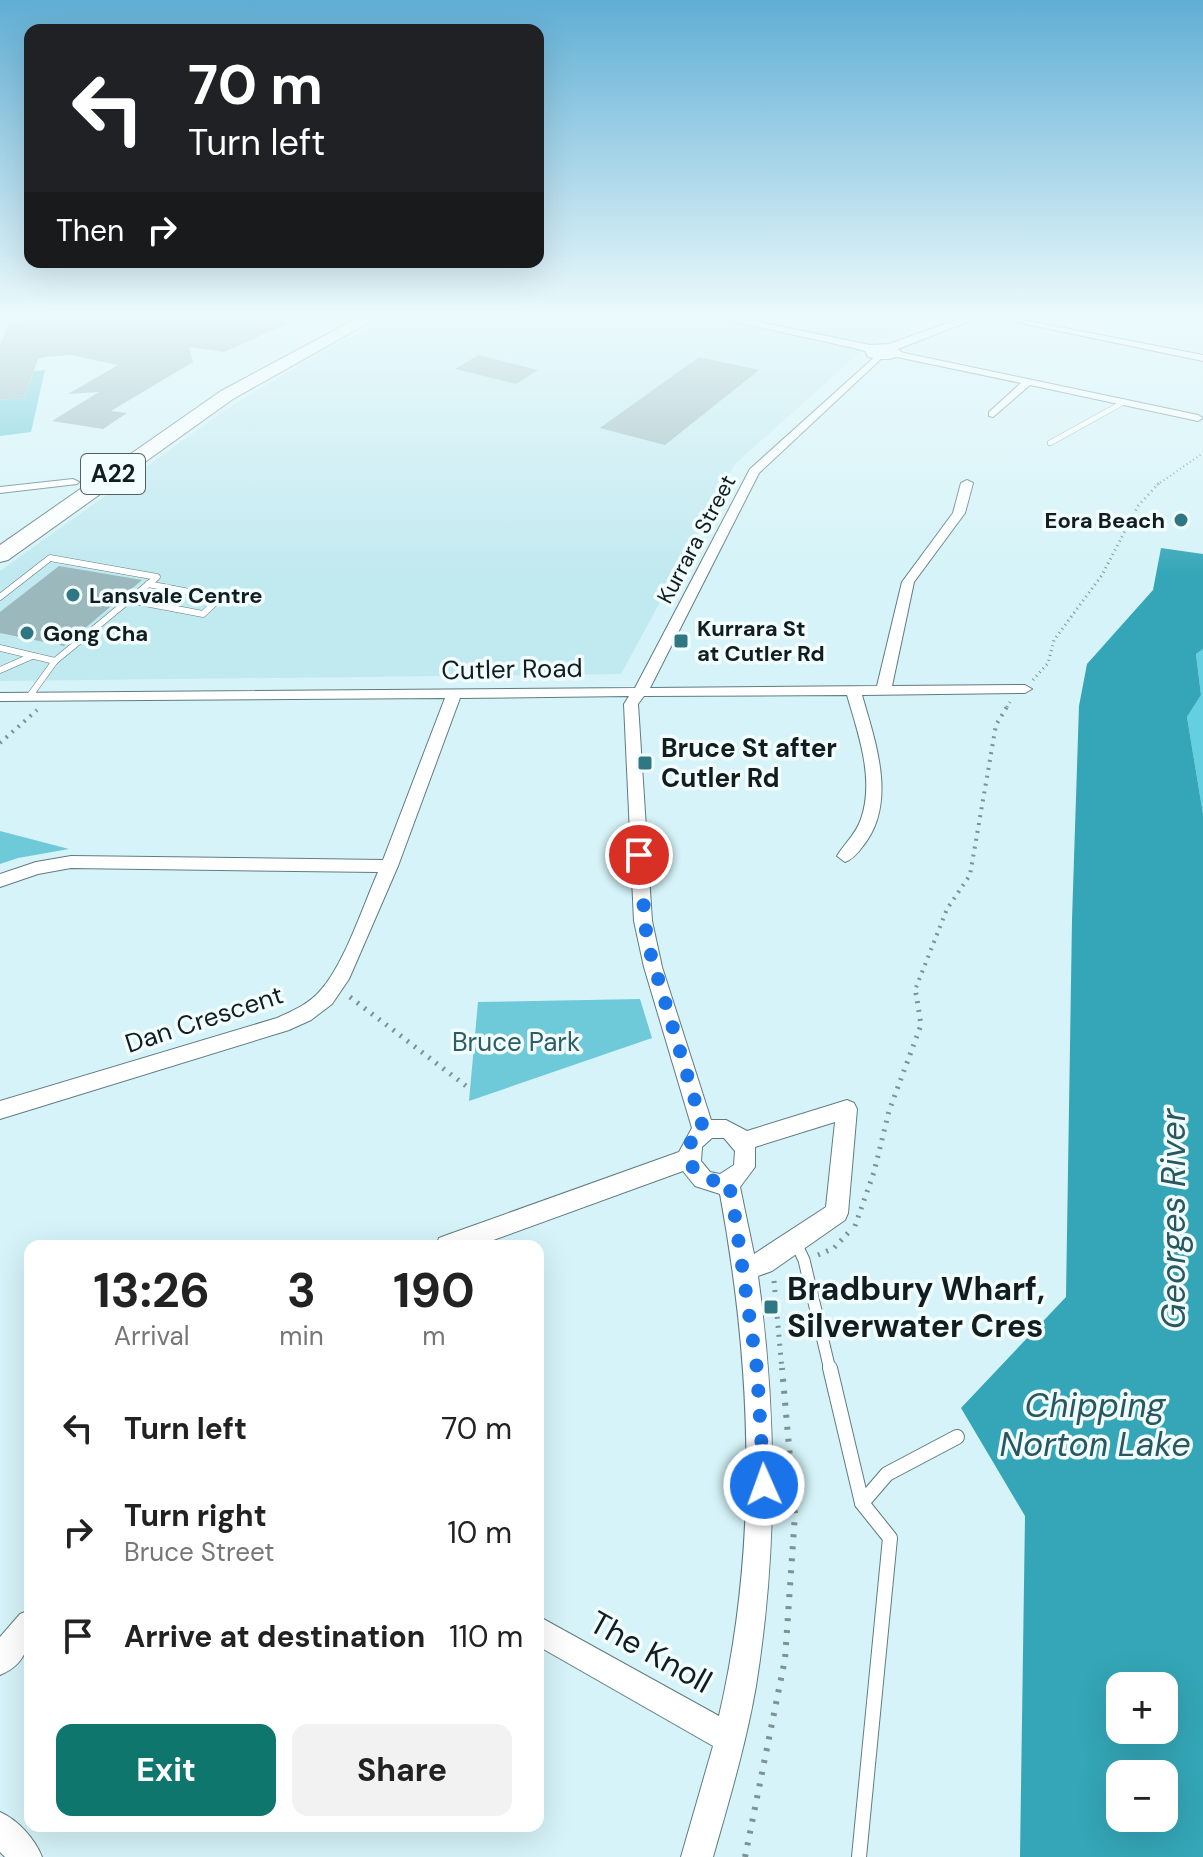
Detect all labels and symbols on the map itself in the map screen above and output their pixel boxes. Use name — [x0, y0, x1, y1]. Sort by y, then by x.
road number: A22 — [81, 454, 145, 494]
street label: Kurrara Street — [650, 470, 742, 609]
place label: Eora Beach — [1045, 506, 1165, 535]
marker: Eora Beach — [1172, 511, 1190, 529]
place label: Lansvale Centre — [89, 581, 263, 610]
marker: Lansvale Centre — [64, 586, 82, 604]
place label: Kurrara St at Cutler Rd — [697, 614, 825, 668]
place label: Gong Cha — [43, 619, 148, 648]
marker: Gong Cha — [18, 624, 36, 642]
marker: Kurrara St at Cutler Rd — [672, 632, 690, 650]
street label: Cutler Road — [441, 651, 583, 687]
place label: Bruce St after Cutler Rd — [661, 731, 837, 795]
marker: Bruce St after Cutler Rd — [636, 754, 654, 772]
pin — [605, 821, 673, 889]
street label: Dan Crescent — [121, 977, 287, 1061]
park label: Bruce Park — [452, 1025, 580, 1059]
water label: Georges River — [1151, 1107, 1196, 1329]
place label: Bradbury Wharf, Silverwater Cres — [787, 1268, 1045, 1347]
marker: Bradbury Wharf, Silverwater Cres — [762, 1298, 780, 1316]
water label: Chipping Norton Lake — [999, 1383, 1191, 1467]
position arrow — [722, 1443, 806, 1527]
street label: The Knoll — [582, 1601, 720, 1703]

